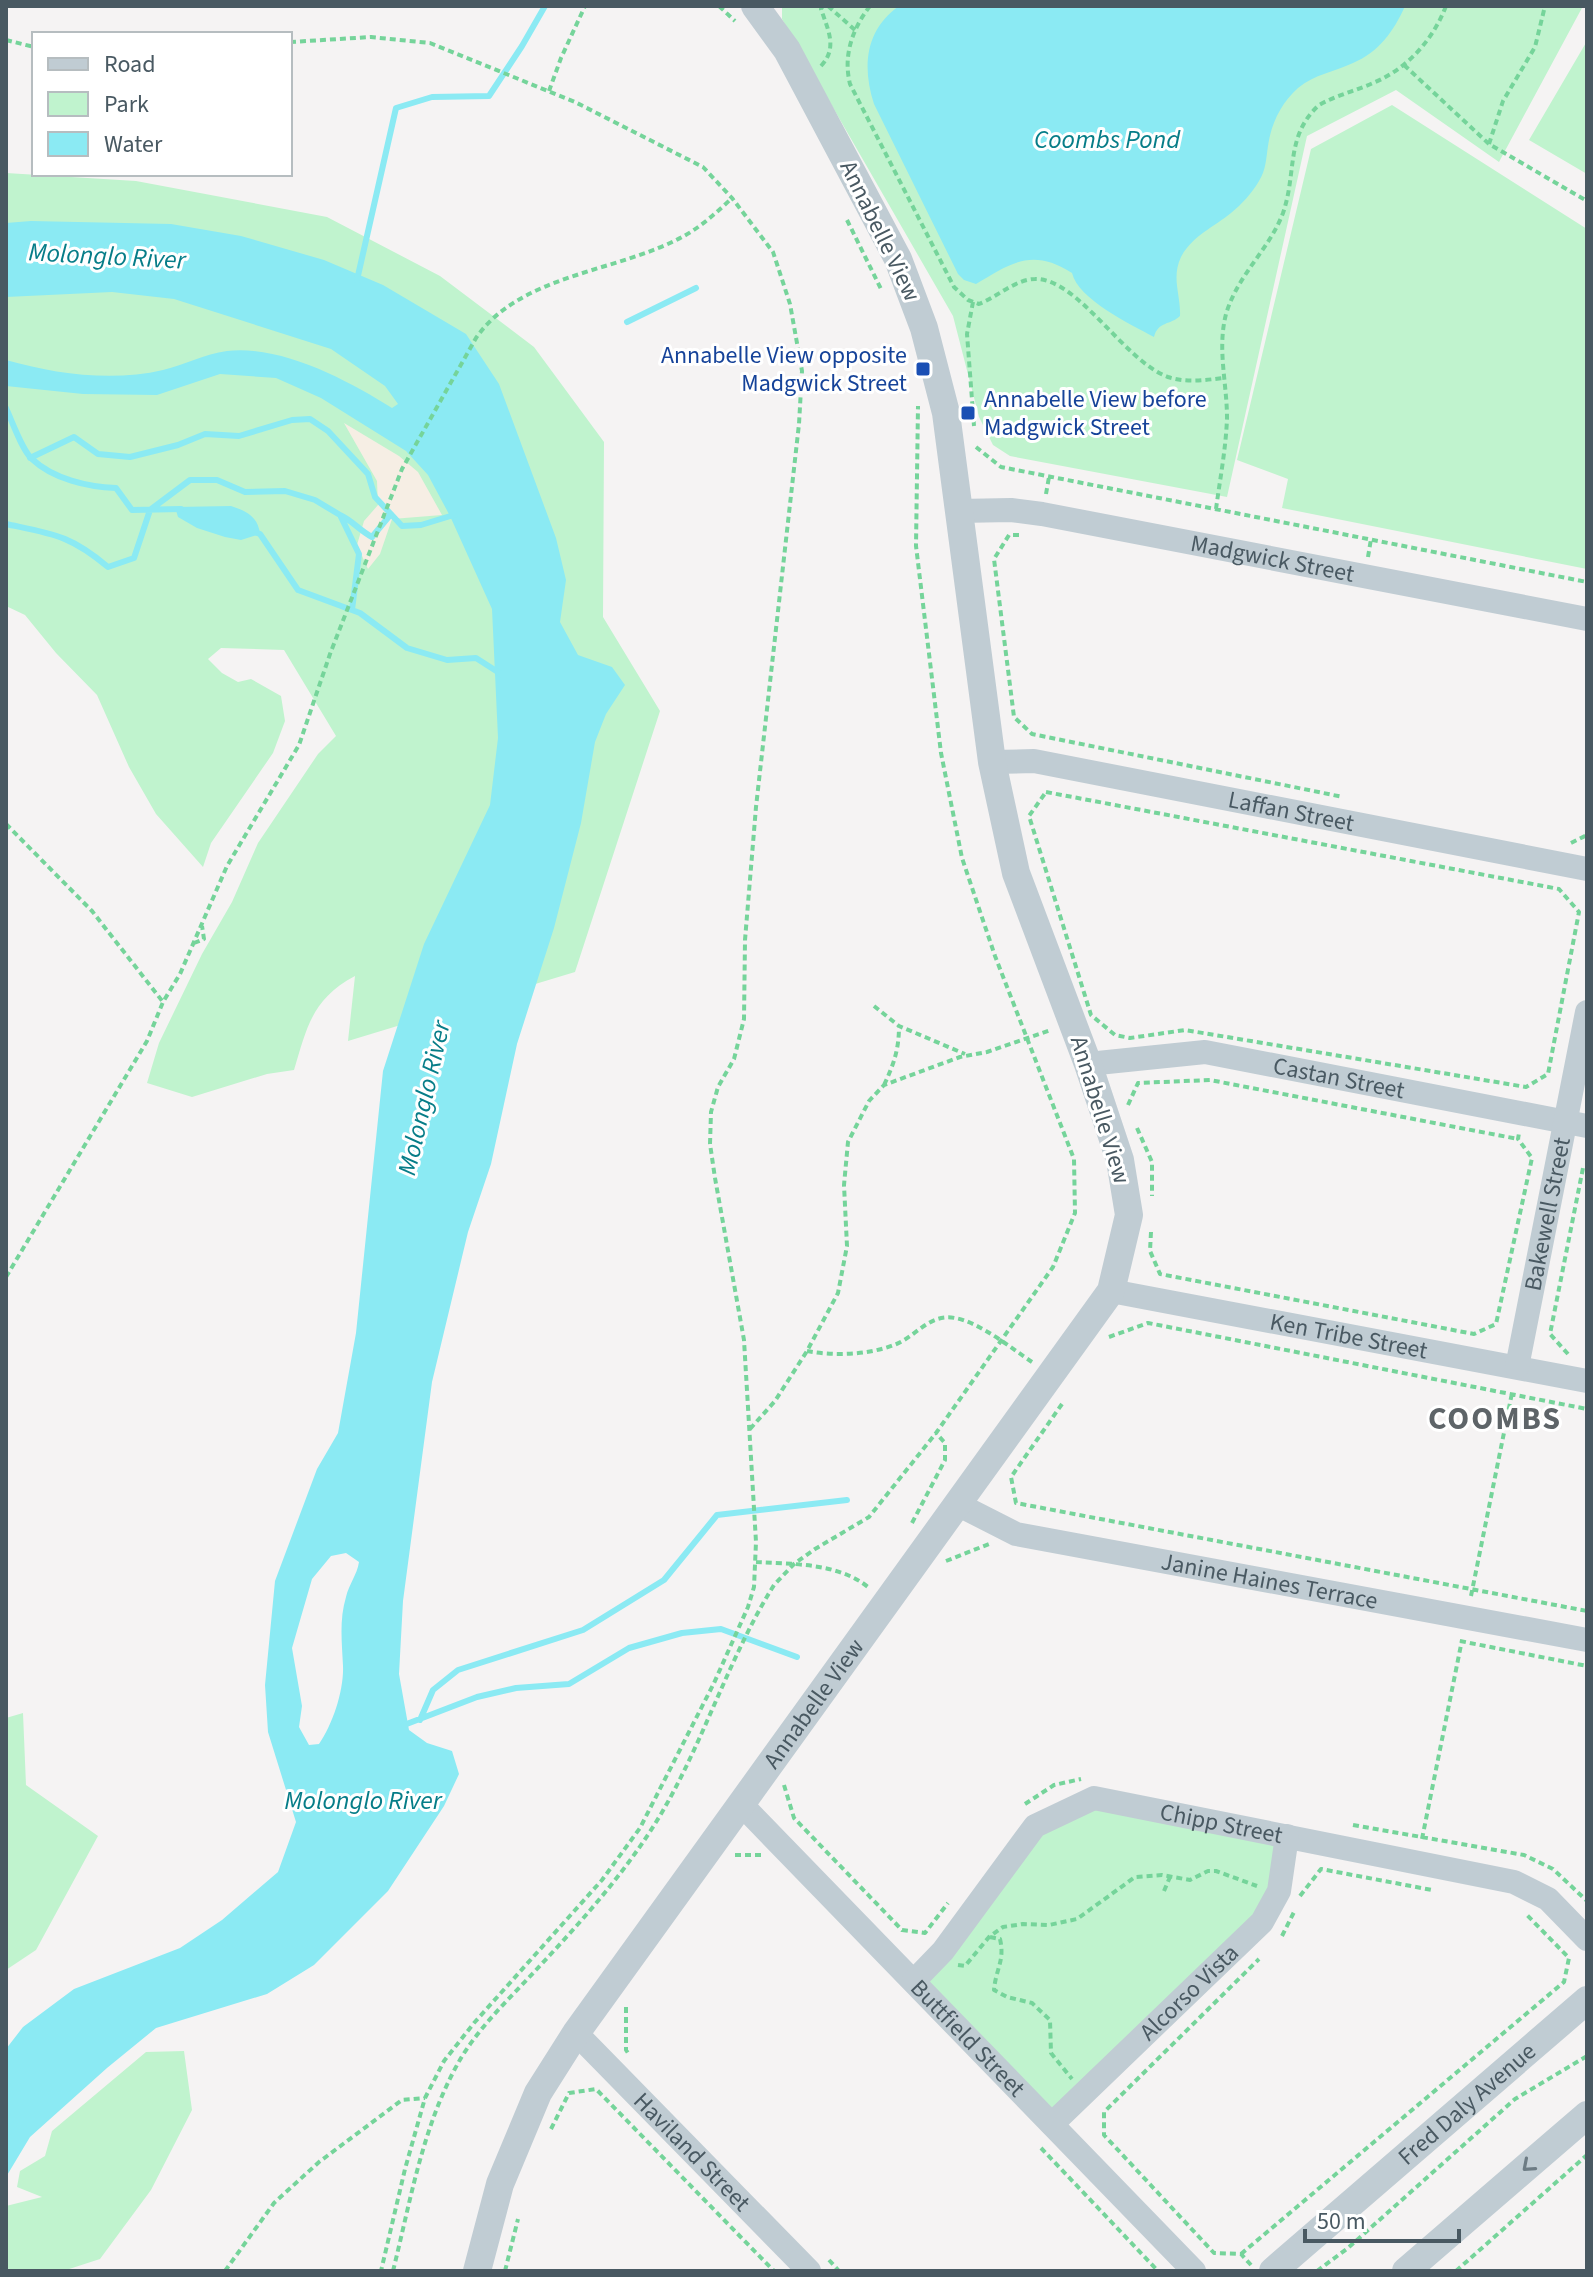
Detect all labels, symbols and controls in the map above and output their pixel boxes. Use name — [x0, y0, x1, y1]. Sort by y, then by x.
legend — [32, 32, 292, 176]
text: Road — [104, 47, 156, 82]
text: Park — [104, 87, 149, 122]
water label: Coombs Pond — [1034, 121, 1181, 158]
text: Water — [104, 127, 163, 162]
street label: Annabelle View — [831, 155, 929, 307]
water label: Molonglo River — [27, 233, 188, 279]
place label: Annabelle View opposite Madgwick Street — [661, 338, 907, 401]
marker: Annabelle View opposite Madgwick Street — [914, 360, 932, 378]
place label: Annabelle View before Madgwick Street — [984, 382, 1207, 445]
marker: Annabelle View before Madgwick Street — [959, 404, 977, 422]
street label: Madgwick Street — [1188, 526, 1357, 591]
street label: Laffan Street — [1225, 782, 1357, 841]
water label: Molonglo River — [388, 1016, 460, 1179]
street label: Annabelle View — [1061, 1032, 1139, 1188]
street label: Castan Street — [1270, 1048, 1408, 1108]
street label: Bakewell Street — [1515, 1134, 1579, 1294]
street label: Ken Tribe Street — [1267, 1304, 1431, 1368]
district label: COOMBS — [1428, 1396, 1562, 1442]
street label: Janine Haines Terrace — [1158, 1544, 1381, 1618]
street label: Annabelle View — [755, 1631, 873, 1776]
water label: Molonglo River — [284, 1782, 443, 1819]
street label: Chipp Street — [1157, 1794, 1286, 1853]
street label: Alcorso Vista — [1131, 1936, 1247, 2049]
street label: Buttfield Street — [902, 1971, 1033, 2105]
street label: Fred Daly Avenue — [1390, 2034, 1544, 2173]
street label: Haviland Street — [626, 2084, 759, 2219]
one-way arrow — [1522, 2156, 1537, 2171]
scale bar — [1305, 2193, 1459, 2243]
text: 50 m — [1317, 2204, 1366, 2239]

